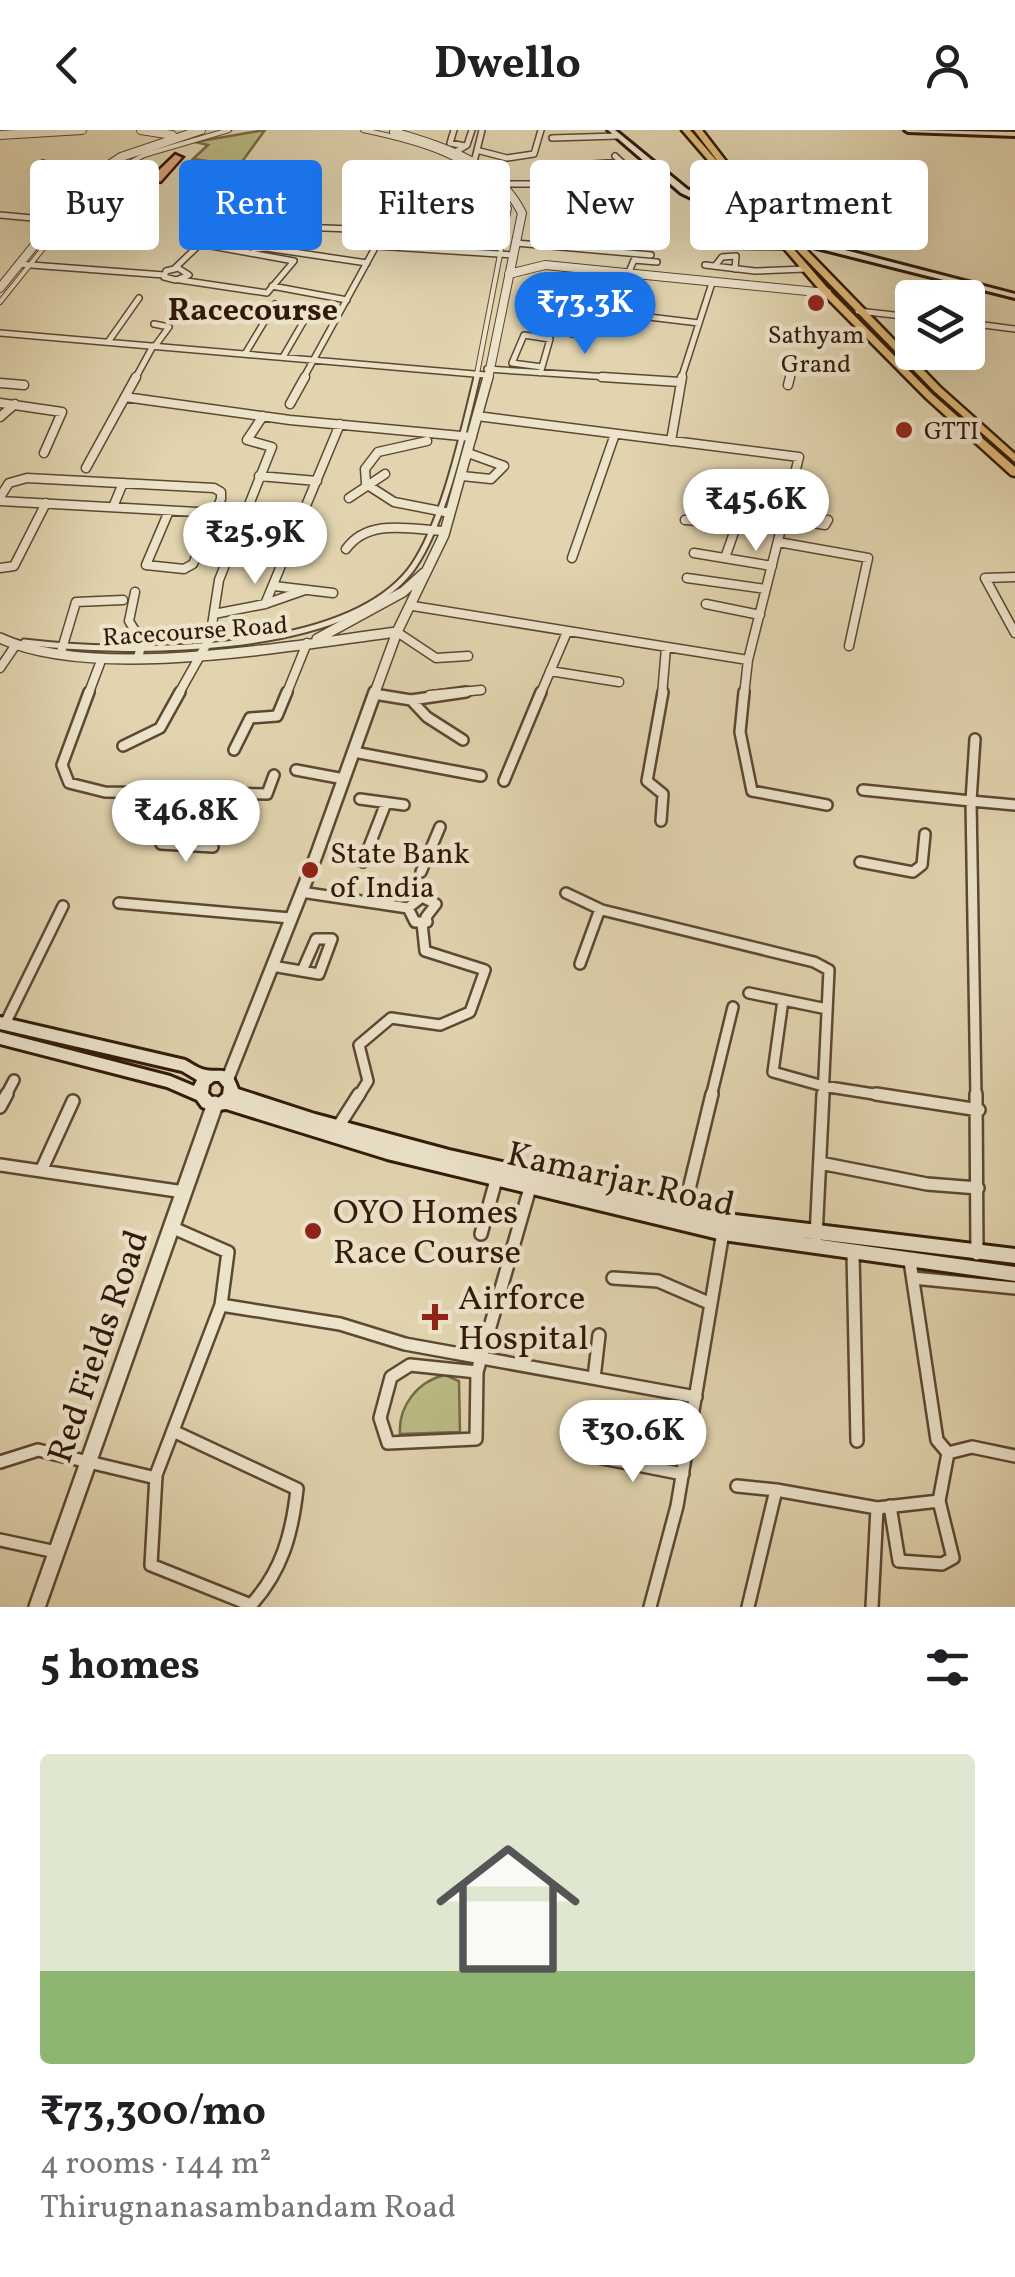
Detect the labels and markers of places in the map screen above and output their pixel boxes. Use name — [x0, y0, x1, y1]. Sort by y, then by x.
pin: ₹73.3K — [504, 272, 666, 357]
marker: Sathyam Grand — [805, 292, 827, 314]
place label: Sathyam Grand — [768, 319, 864, 383]
place label: GTTI — [924, 415, 979, 450]
marker: GTTI — [893, 419, 915, 441]
pin: ₹45.6K — [675, 469, 837, 554]
pin: ₹25.9K — [174, 502, 336, 587]
pin: ₹46.8K — [105, 780, 267, 865]
place label: State Bank of India — [330, 834, 470, 910]
marker: State Bank of India — [299, 859, 321, 881]
place label: OYO Homes Race Course — [333, 1190, 521, 1278]
marker: OYO Homes Race Course — [302, 1220, 324, 1242]
place label: Airforce Hospital — [458, 1276, 589, 1364]
marker: Airforce Hospital — [422, 1304, 448, 1330]
pin: ₹30.6K — [552, 1400, 714, 1485]

